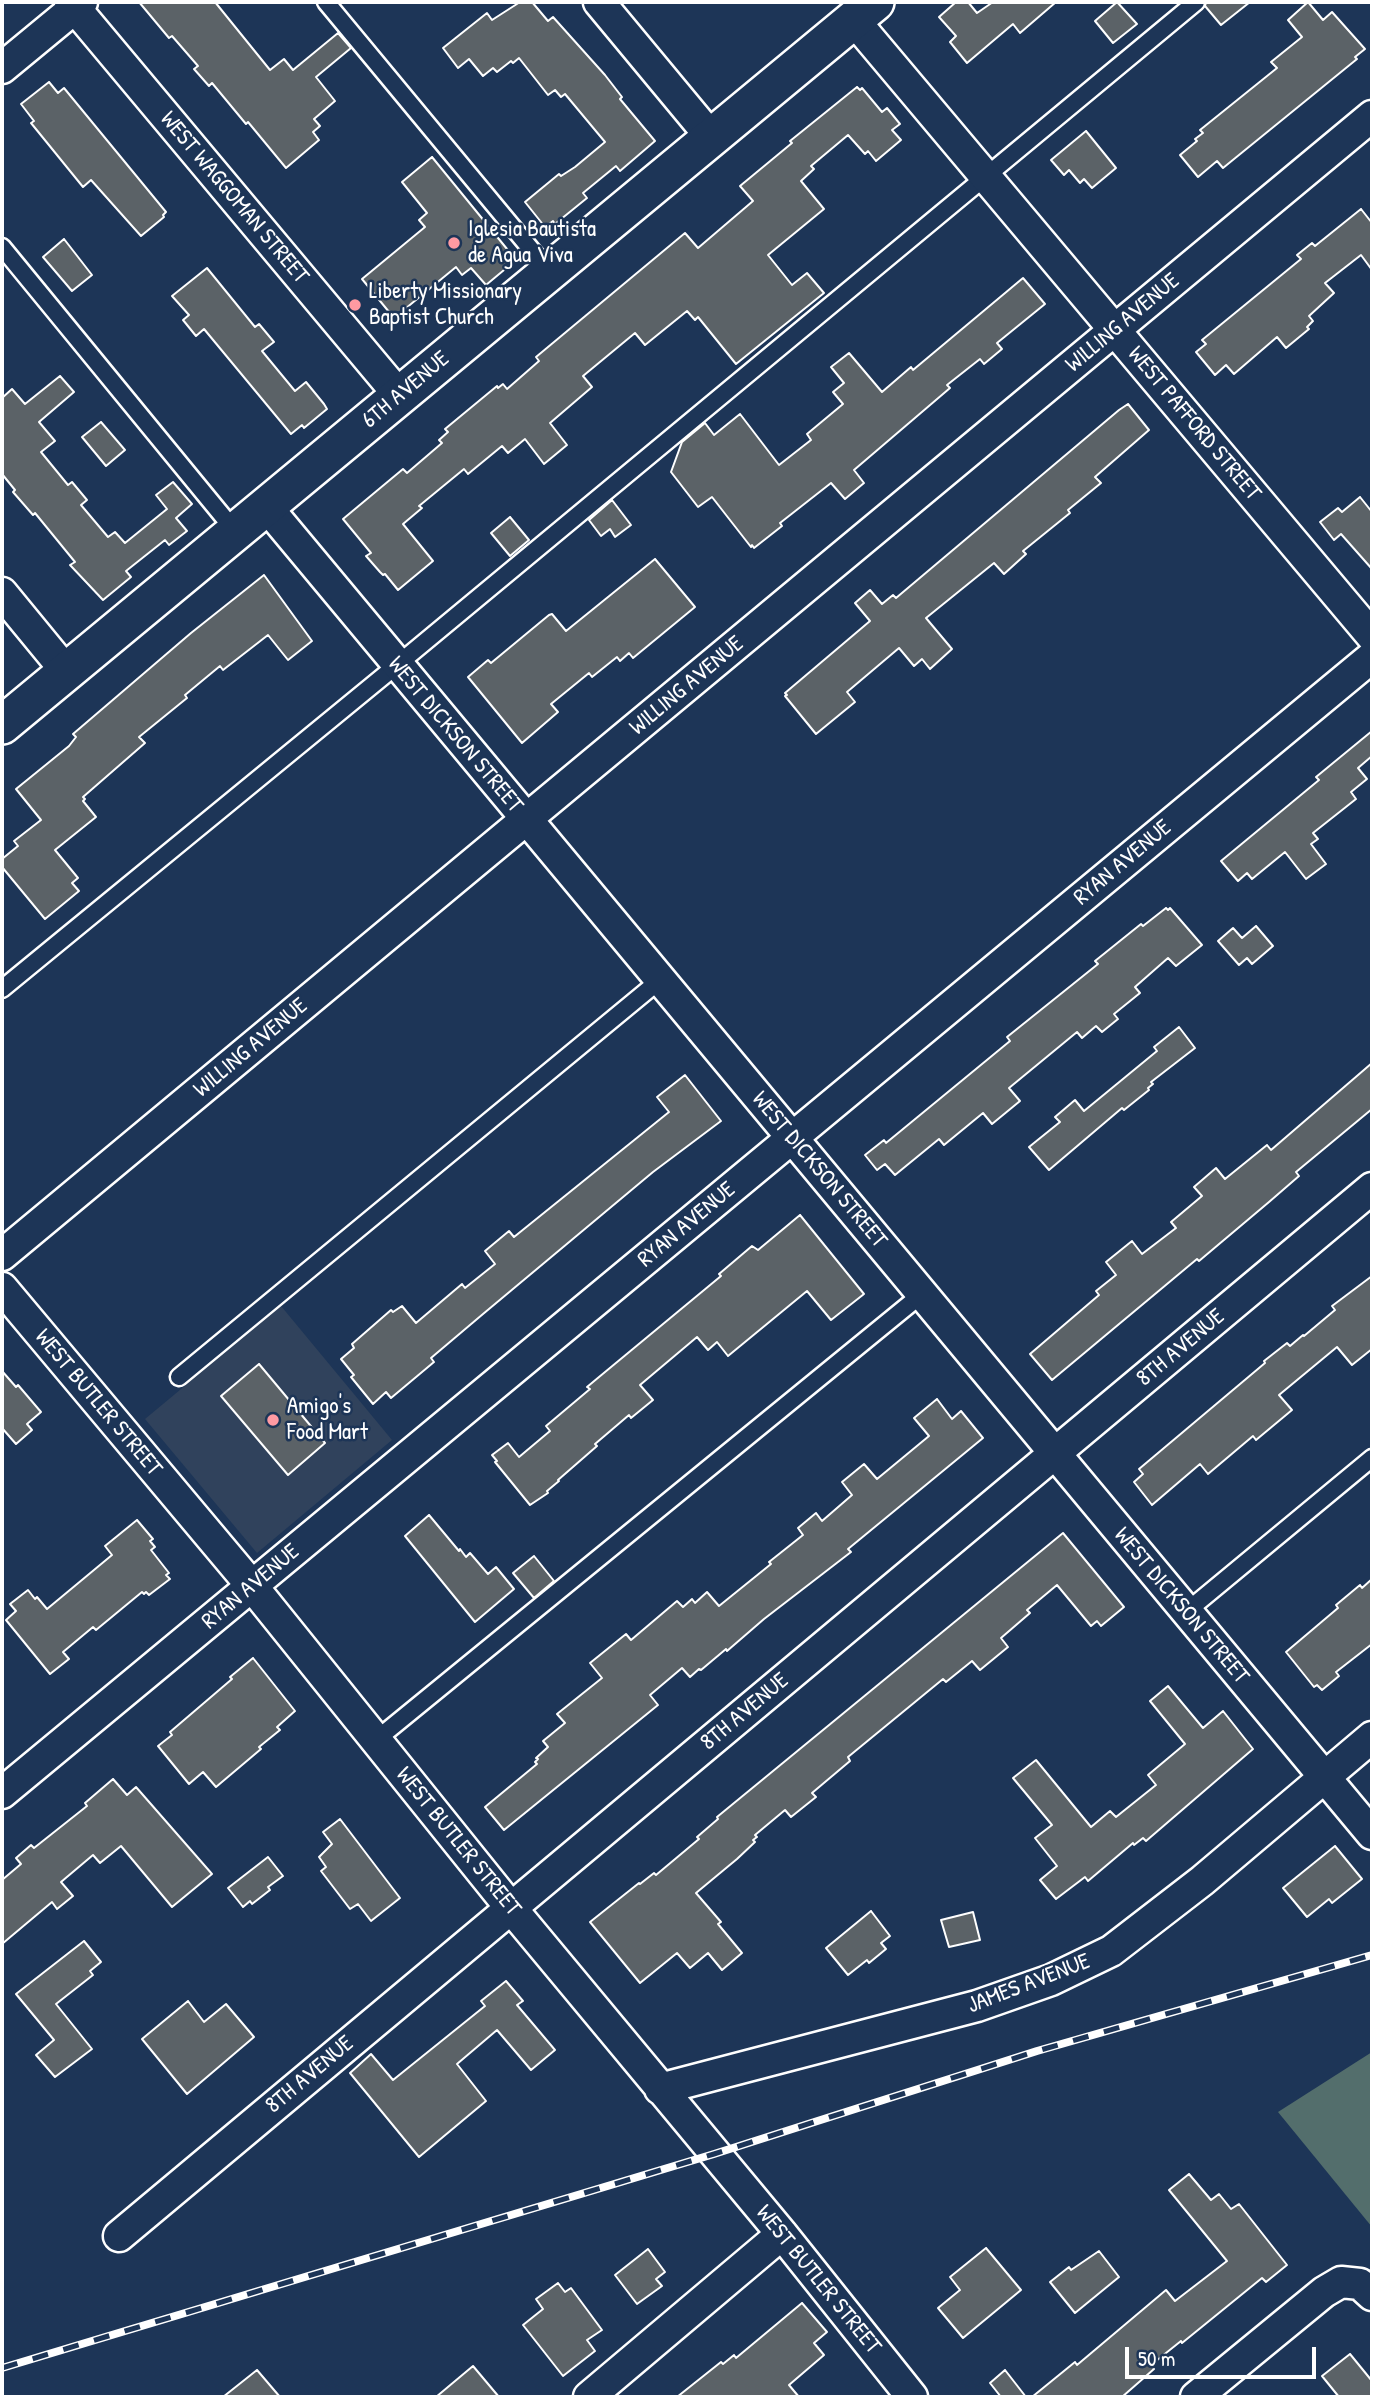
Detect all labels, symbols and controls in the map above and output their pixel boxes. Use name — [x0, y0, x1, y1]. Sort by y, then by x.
street label: WEST WAGGOMAN STREET — [154, 106, 314, 290]
place label: Iglesia Bautista de Agua Viva — [468, 216, 596, 270]
marker: Iglesia Bautista de Agua Viva — [446, 235, 462, 251]
street label: WILLING AVENUE — [1060, 267, 1186, 379]
place label: Liberty Missionary Baptist Church — [369, 278, 522, 332]
marker: Liberty Missionary Baptist Church — [347, 297, 363, 313]
street label: WEST PAFFORD STREET — [1121, 341, 1267, 507]
street label: 6TH AVENUE — [357, 346, 455, 434]
street label: WILLING AVENUE — [624, 630, 750, 742]
street label: WEST DICKSON STREET — [382, 651, 528, 819]
street label: RYAN AVENUE — [1069, 814, 1177, 912]
street label: WILLING AVENUE — [188, 992, 314, 1104]
street label: WEST DICKSON STREET — [746, 1086, 892, 1254]
street label: RYAN AVENUE — [633, 1176, 741, 1274]
street label: 8TH AVENUE — [1131, 1303, 1231, 1393]
street label: WEST BUTLER STREET — [29, 1324, 167, 1482]
place label: Amigo's Food Mart — [287, 1393, 368, 1447]
marker: Amigo's Food Mart — [265, 1412, 281, 1428]
street label: WEST DICKSON STREET — [1108, 1522, 1254, 1690]
street label: RYAN AVENUE — [197, 1538, 305, 1636]
street label: 8TH AVENUE — [695, 1667, 795, 1757]
street label: WEST BUTLER STREET — [390, 1762, 526, 1922]
street label: JAMES AVENUE — [964, 1948, 1094, 2020]
street label: 8TH AVENUE — [260, 2030, 360, 2120]
street label: WEST BUTLER STREET — [750, 2200, 886, 2360]
scale bar — [1129, 2332, 1320, 2376]
text: 50 m — [1138, 2344, 1175, 2373]

